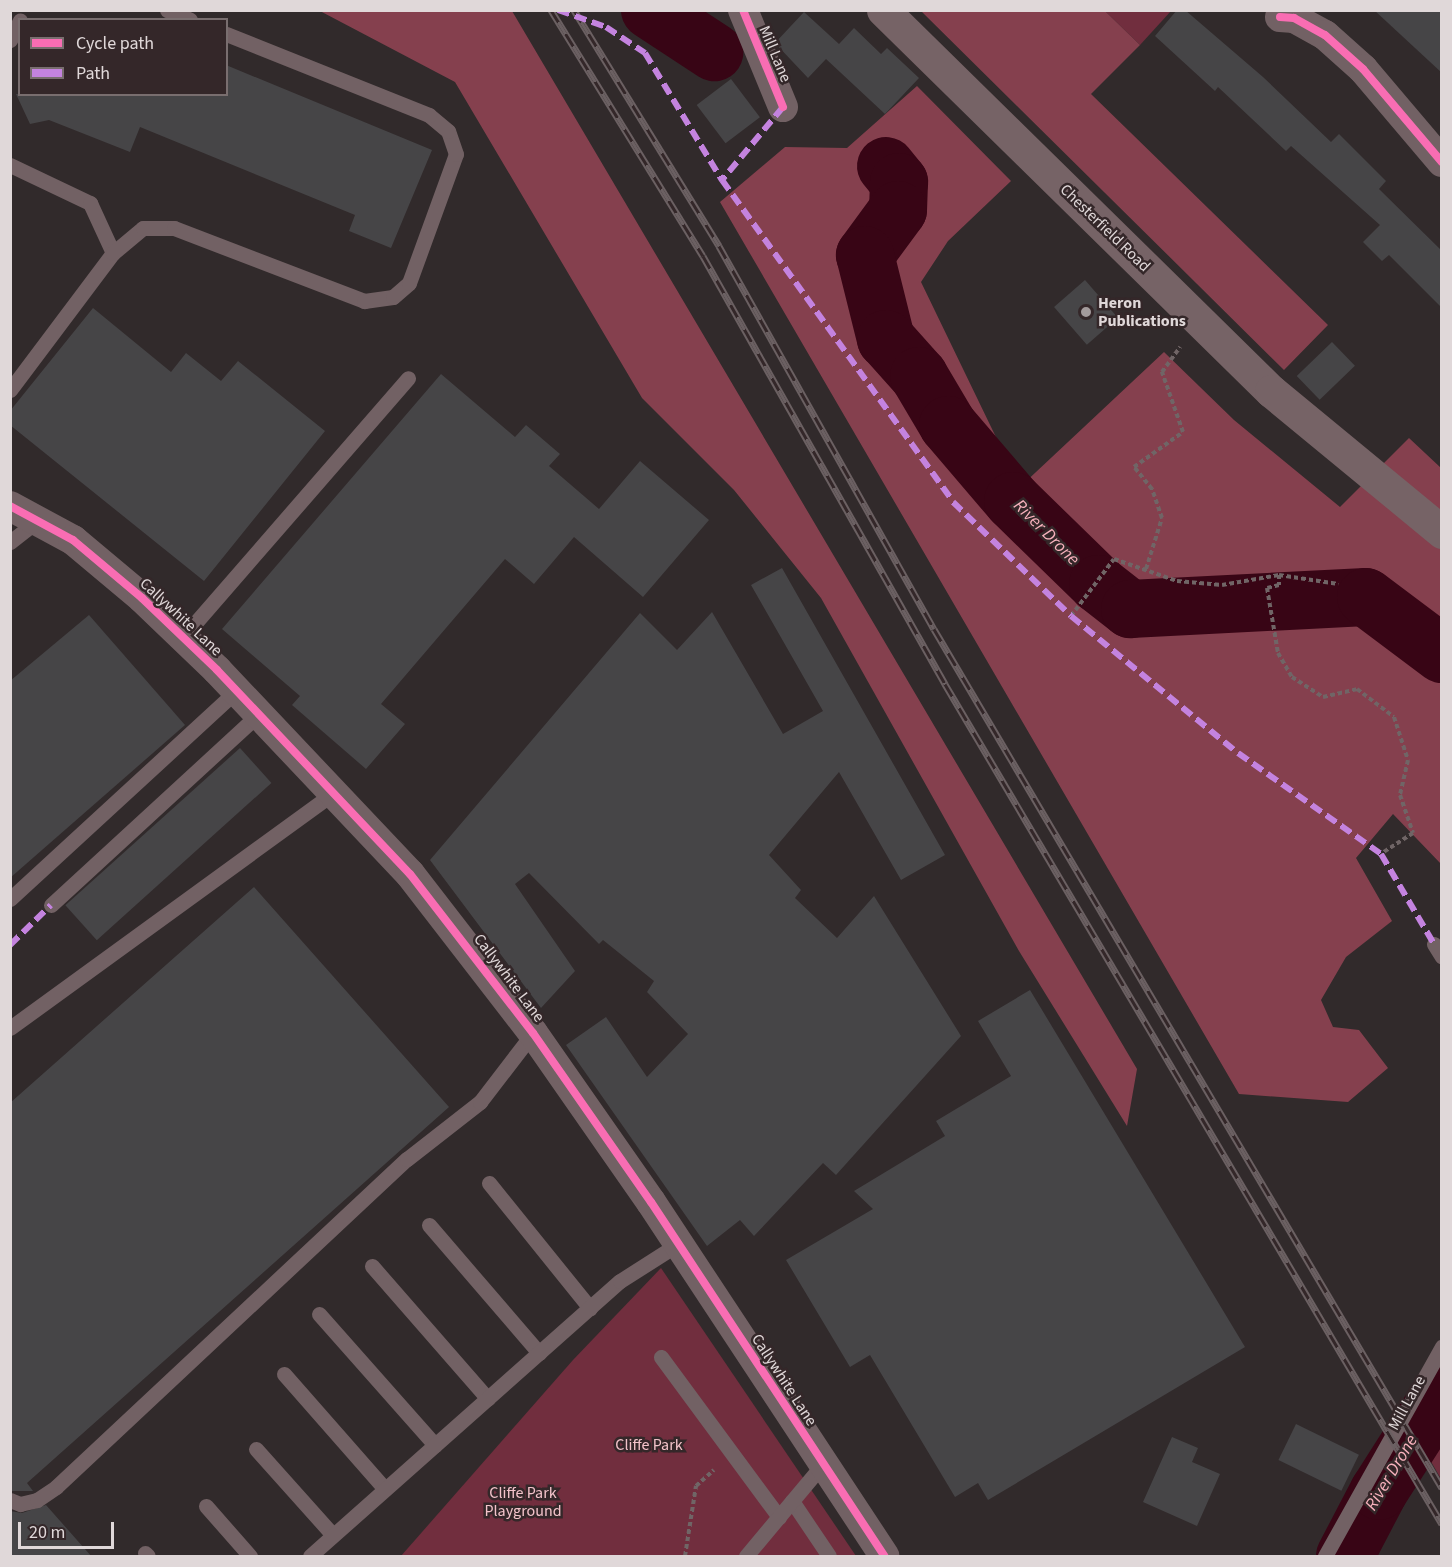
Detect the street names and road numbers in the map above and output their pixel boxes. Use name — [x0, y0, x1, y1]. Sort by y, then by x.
street label: Mill Lane — [755, 23, 795, 85]
street label: Chesterfield Road — [1056, 180, 1154, 276]
street label: Callywhite Lane — [136, 574, 226, 660]
street label: Callywhite Lane — [469, 930, 549, 1026]
street label: Callywhite Lane — [747, 1330, 821, 1430]
street label: Mill Lane — [1384, 1372, 1430, 1434]

